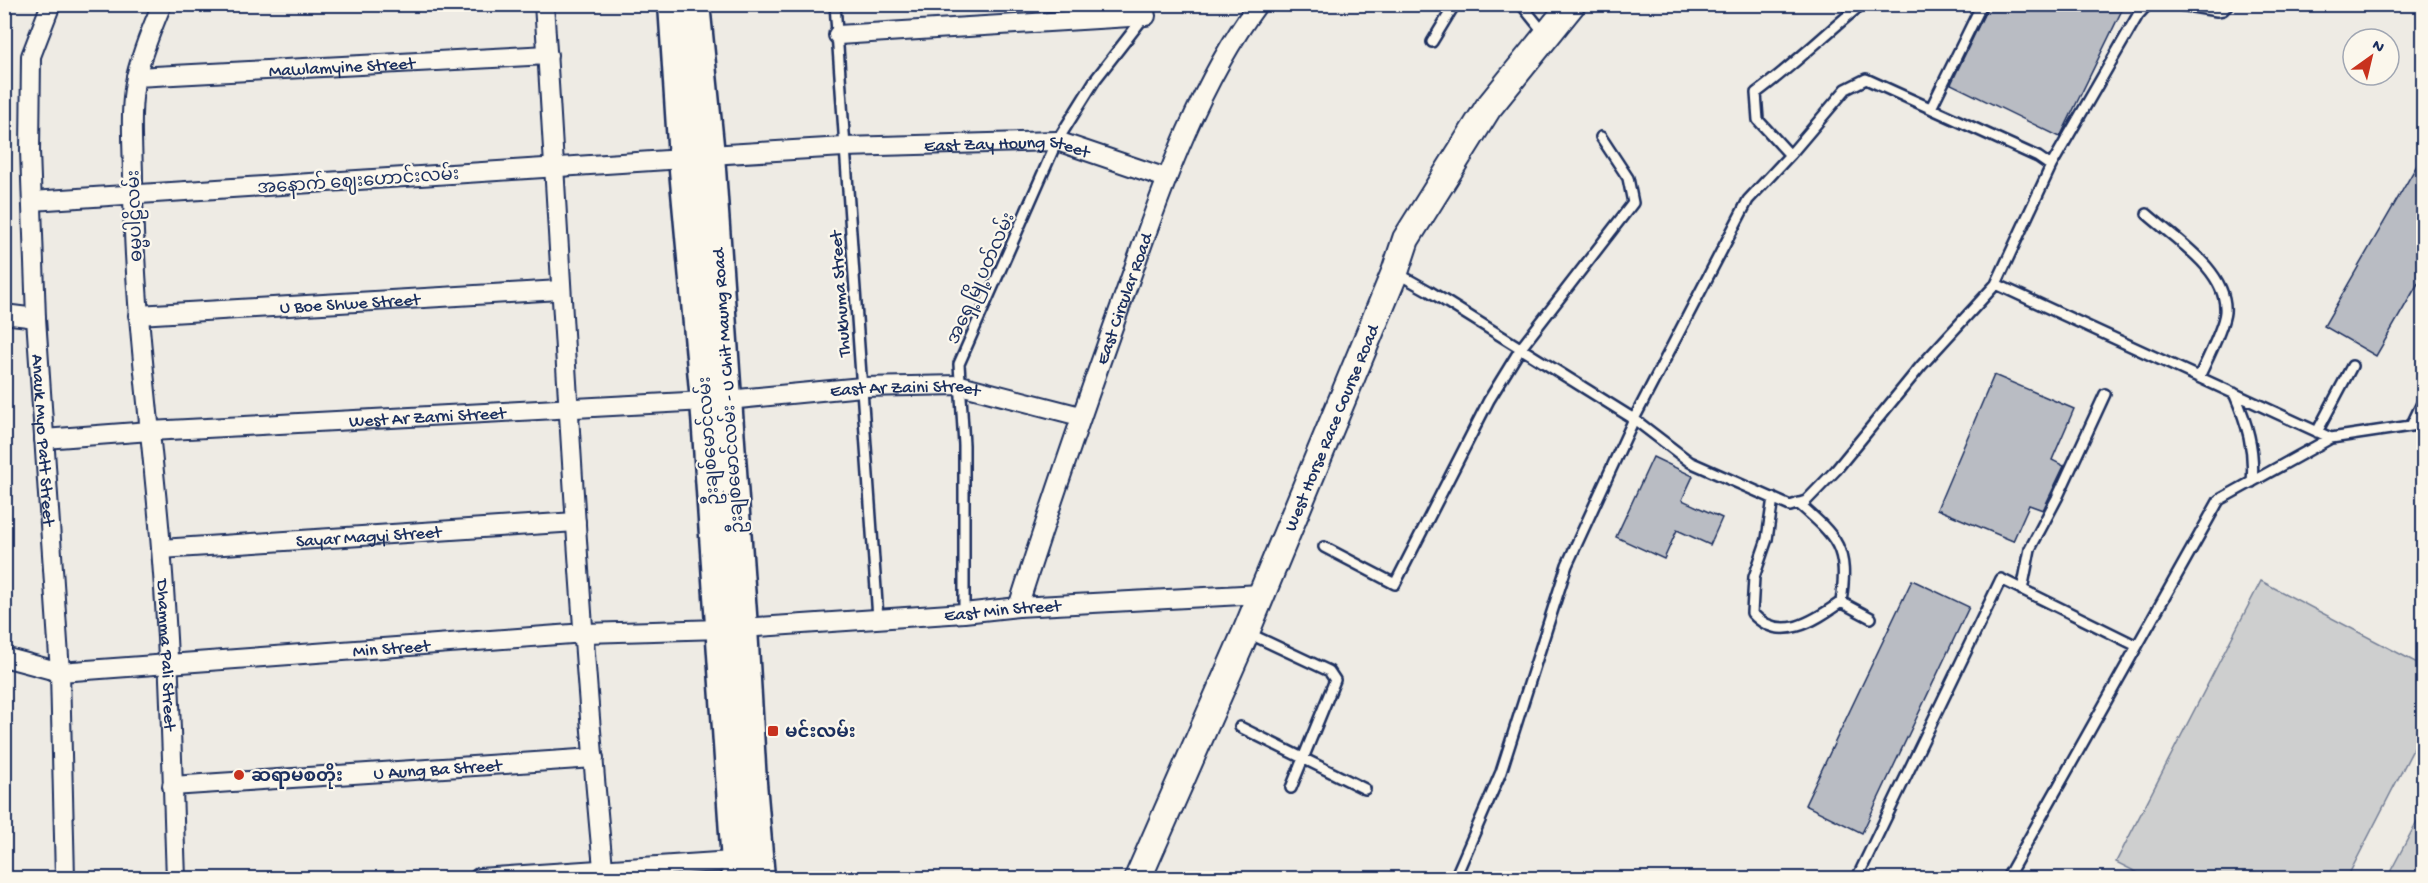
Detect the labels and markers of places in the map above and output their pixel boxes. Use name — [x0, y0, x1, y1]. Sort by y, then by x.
place label: မင်းလမ်း — [785, 719, 856, 744]
marker: မင်းလမ်း — [766, 724, 780, 738]
place label: ဆရာမစတိုး — [251, 763, 343, 789]
marker: ဆရာမစတိုး — [232, 768, 246, 782]

